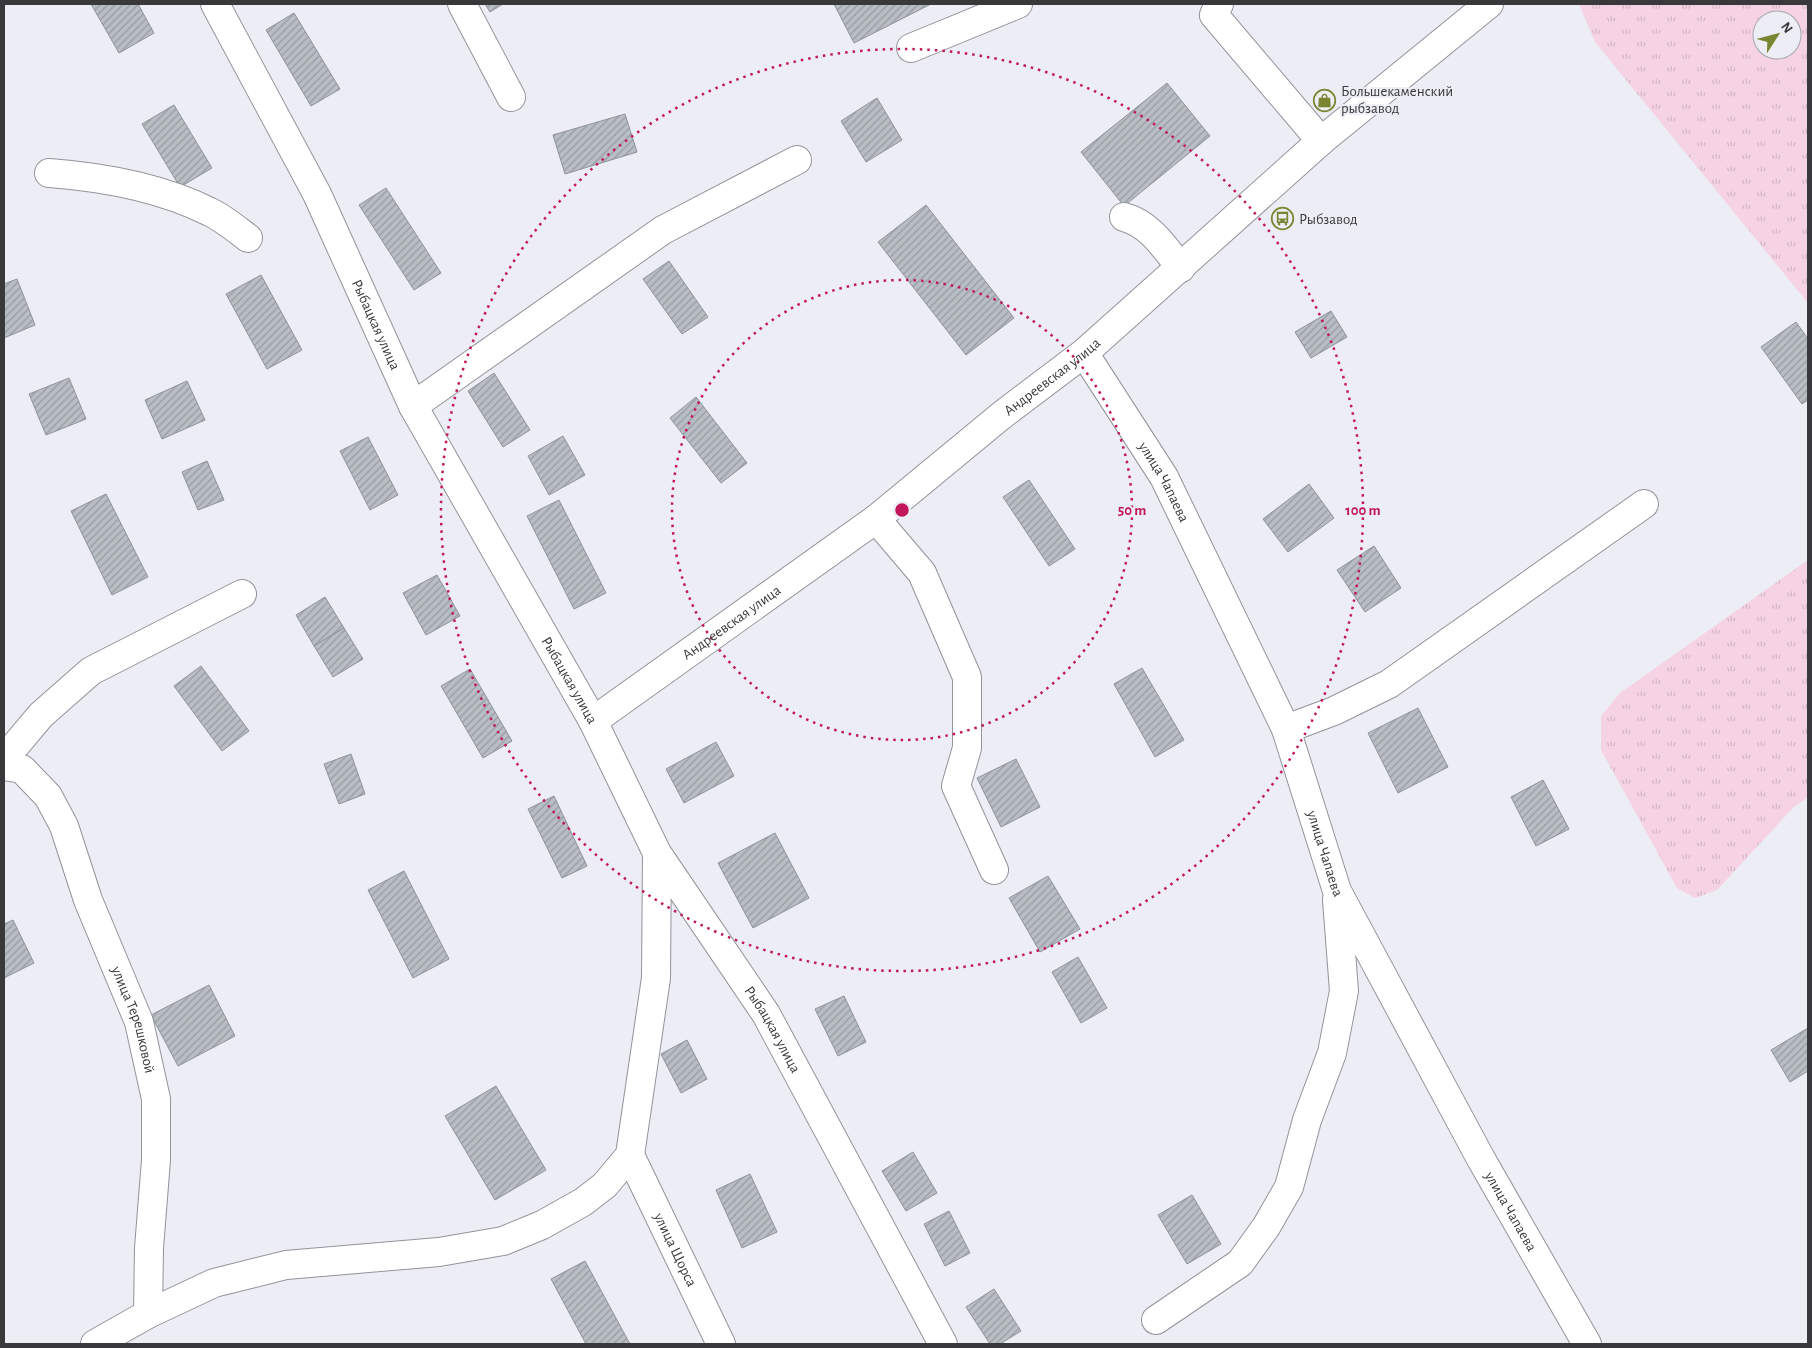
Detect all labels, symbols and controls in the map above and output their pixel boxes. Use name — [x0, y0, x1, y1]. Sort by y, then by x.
north arrow — [1752, 10, 1802, 60]
text: N — [1778, 20, 1795, 36]
place label: Большекаменский рыбзавод — [1341, 84, 1453, 116]
shop icon: Большекаменский рыбзавод — [1313, 88, 1337, 112]
bus stop icon: Рыбзавод — [1271, 207, 1295, 231]
place label: Рыбзавод — [1299, 212, 1358, 227]
street label: Рыбацкая улица — [349, 277, 403, 372]
street label: Андреевская улица — [1001, 335, 1103, 418]
street label: улица Чапаева — [1135, 438, 1192, 524]
centre of rings — [893, 501, 911, 519]
text: 50 m — [1118, 503, 1146, 518]
text: 100 m — [1345, 503, 1381, 518]
street label: Андреевская улица — [679, 582, 784, 662]
street label: Рыбацкая улица — [539, 634, 600, 726]
street label: улица Чапаева — [1304, 808, 1346, 899]
street label: улица Терешковой — [109, 963, 158, 1075]
street label: Рыбацкая улица — [742, 983, 804, 1075]
street label: улица Чапаева — [1482, 1168, 1540, 1254]
street label: улица Щорса — [651, 1209, 700, 1289]

